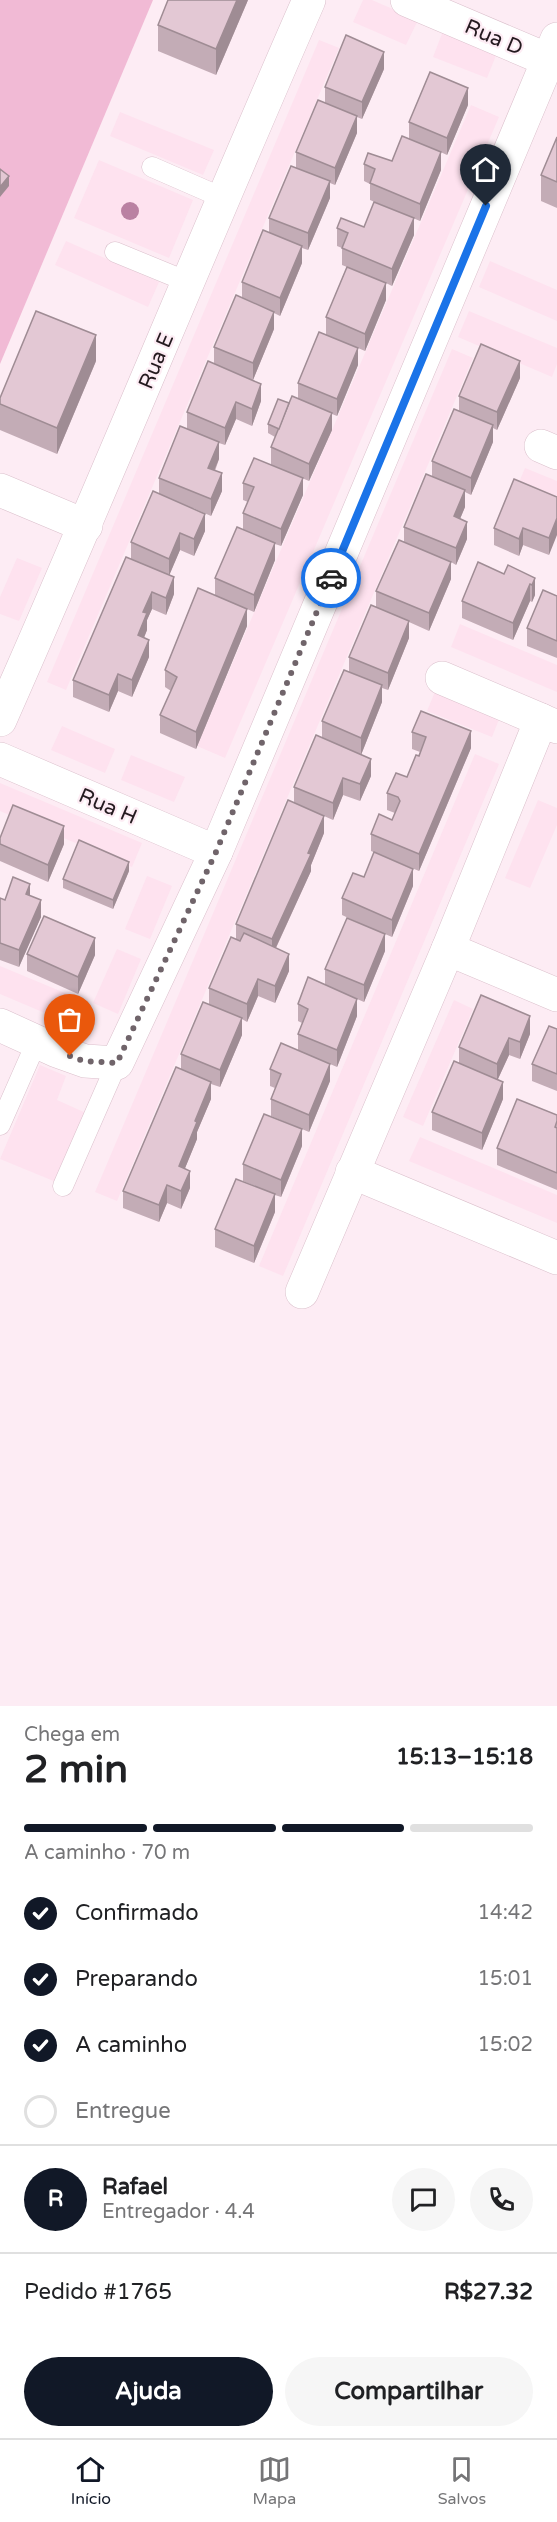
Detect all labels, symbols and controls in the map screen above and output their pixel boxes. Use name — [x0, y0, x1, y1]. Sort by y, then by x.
street label: Rua D — [461, 14, 527, 61]
pin — [460, 144, 511, 206]
icon: home — [469, 153, 502, 186]
street label: Rua E — [134, 329, 179, 393]
courier — [301, 548, 361, 608]
icon: car — [315, 562, 348, 595]
street label: Rua H — [75, 783, 141, 830]
pin — [44, 994, 95, 1056]
icon: bag — [53, 1003, 86, 1036]
text: Chega em — [24, 1723, 120, 1747]
text: 15:13–15:18 — [396, 1744, 533, 1770]
text: 2 min — [24, 1746, 128, 1793]
text: A caminho · 70 m — [24, 1841, 190, 1865]
icon: check — [24, 1897, 57, 1930]
text: Confirmado — [75, 1900, 199, 1926]
text: 14:42 — [478, 1901, 533, 1925]
icon: check — [24, 1963, 57, 1996]
text: Preparando — [75, 1966, 198, 1992]
text: 15:01 — [478, 1967, 533, 1991]
icon: check — [24, 2029, 57, 2062]
text: A caminho — [75, 2032, 187, 2058]
text: 15:02 — [478, 2033, 533, 2057]
text: Entregue — [75, 2098, 171, 2124]
button: chat — [392, 2168, 455, 2231]
button: phone — [470, 2168, 533, 2231]
text: Rafael — [102, 2174, 168, 2200]
text: R — [48, 2186, 63, 2212]
text: Entregador · 4.4 — [102, 2200, 255, 2224]
text: Pedido #1765 — [24, 2279, 172, 2305]
text: R$27.32 — [444, 2279, 533, 2305]
button: Ajuda — [24, 2357, 273, 2426]
button: Compartilhar — [285, 2357, 533, 2426]
tab: Início — [71, 2453, 111, 2509]
tab: Mapa — [253, 2453, 296, 2509]
tab: Salvos — [438, 2453, 486, 2509]

